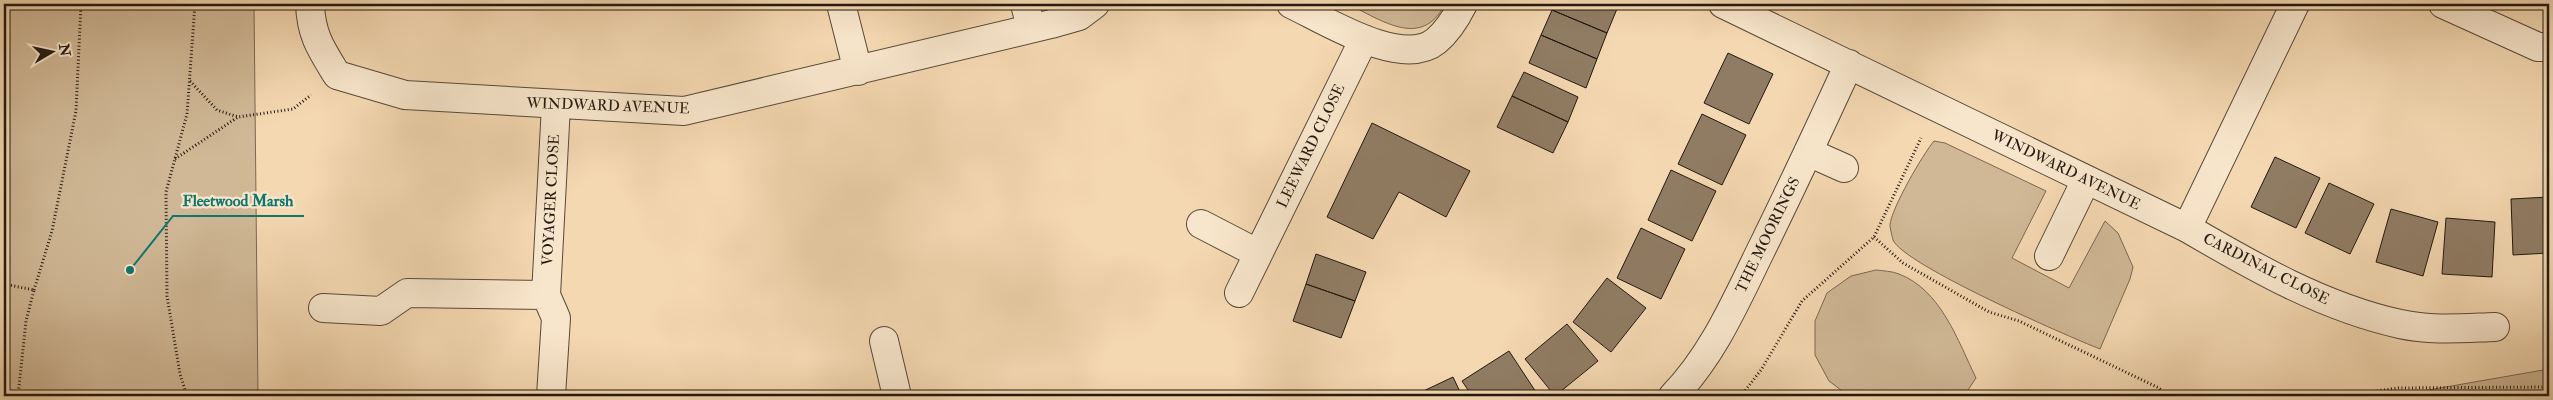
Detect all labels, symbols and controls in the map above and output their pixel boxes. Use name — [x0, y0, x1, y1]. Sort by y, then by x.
north arrow — [28, 28, 78, 78]
text: N — [55, 42, 74, 58]
street label: LEEWARD CLOSE — [1273, 81, 1349, 211]
street label: WINDWARD AVENUE — [525, 94, 690, 118]
street label: WINDWARD AVENUE — [1987, 125, 2144, 214]
street label: VOYAGER CLOSE — [538, 134, 564, 266]
street label: THE MOORINGS — [1732, 174, 1804, 296]
callout: Fleetwood Marsh — [173, 185, 304, 216]
text: Fleetwood Marsh — [183, 191, 294, 211]
street label: CARDINAL CLOSE — [2200, 229, 2333, 309]

